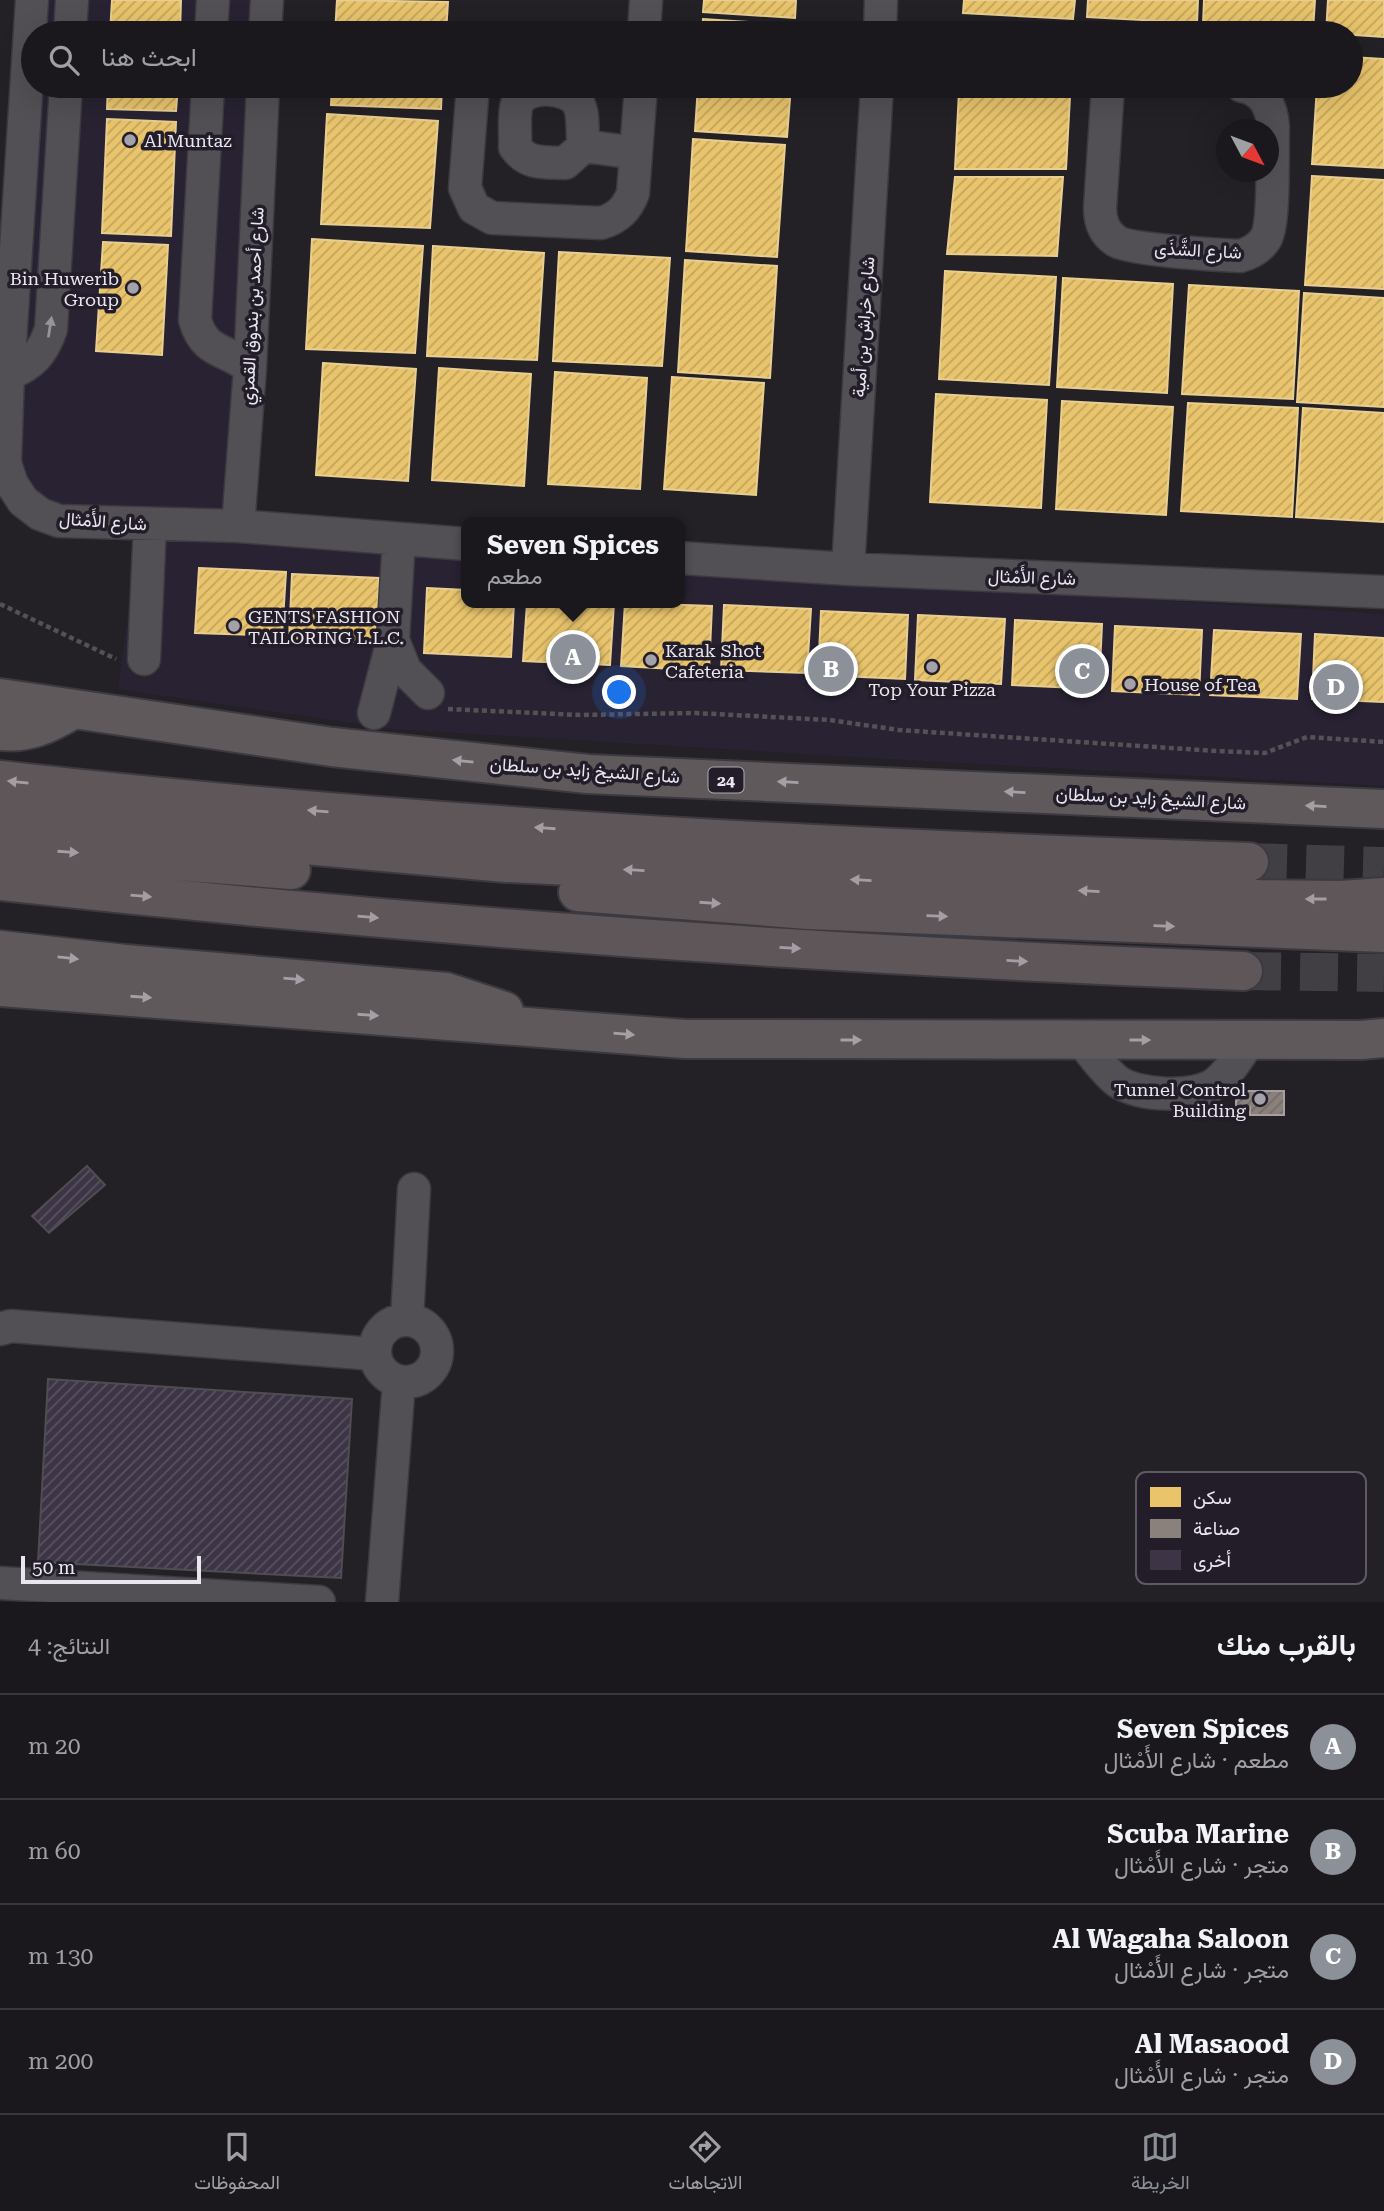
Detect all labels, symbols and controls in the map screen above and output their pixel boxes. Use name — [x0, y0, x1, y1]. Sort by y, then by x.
search box — [21, 21, 1363, 98]
icon: search — [45, 41, 83, 79]
text: ابحث هنا — [101, 42, 197, 72]
north arrow — [1216, 119, 1279, 182]
place label: Al Muntaz — [144, 130, 232, 151]
marker: Al Muntaz — [122, 132, 138, 148]
street label: شارع أحمد بن بندوق القمزي — [236, 206, 273, 406]
street label: شارع الشَّذَى — [1154, 235, 1242, 265]
street label: شارع خراش بن أمية — [848, 256, 880, 398]
place label: Bin Huwerib Group — [10, 268, 119, 310]
marker: Bin Huwerib Group — [125, 280, 141, 296]
one-way arrow — [45, 316, 56, 338]
street label: شارع الأَمْثال — [58, 505, 148, 537]
popup — [461, 517, 685, 608]
text: Seven Spices — [487, 530, 659, 560]
text: مطعم — [487, 563, 543, 590]
street label: شارع الأَمْثال — [988, 563, 1076, 591]
place label: GENTS FASHION TAILORING L.L.C. — [248, 606, 404, 648]
marker: GENTS FASHION TAILORING L.L.C. — [226, 618, 242, 634]
pin: A — [550, 631, 596, 683]
place label: Karak Shot Cafeteria — [665, 640, 761, 682]
pin: B — [808, 643, 854, 695]
pin: C — [1059, 645, 1105, 697]
marker: Karak Shot Cafeteria — [643, 652, 659, 668]
marker: Top Your Pizza — [924, 659, 940, 675]
pin: D — [1313, 661, 1359, 713]
place label: House of Tea — [1144, 674, 1257, 695]
your location — [602, 675, 636, 709]
marker: House of Tea — [1122, 676, 1138, 692]
place label: Top Your Pizza — [868, 679, 996, 700]
street label: شارع الشيخ زايد بن سلطان — [489, 753, 681, 789]
one-way arrow — [452, 755, 474, 766]
road number: 24 — [708, 768, 744, 792]
one-way arrow — [7, 776, 29, 787]
one-way arrow — [777, 777, 799, 788]
street label: شارع الشيخ زايد بن سلطان — [1055, 783, 1247, 815]
one-way arrow — [1004, 787, 1026, 798]
one-way arrow — [1305, 800, 1327, 811]
one-way arrow — [307, 805, 329, 816]
one-way arrow — [533, 823, 555, 834]
one-way arrow — [57, 847, 79, 858]
one-way arrow — [623, 864, 645, 875]
one-way arrow — [850, 875, 872, 886]
one-way arrow — [1077, 886, 1099, 897]
one-way arrow — [130, 891, 152, 902]
one-way arrow — [1305, 894, 1327, 905]
one-way arrow — [699, 898, 721, 909]
one-way arrow — [926, 910, 948, 921]
one-way arrow — [357, 911, 379, 922]
one-way arrow — [1154, 920, 1176, 931]
one-way arrow — [779, 943, 801, 954]
one-way arrow — [57, 953, 79, 964]
one-way arrow — [1006, 955, 1028, 966]
one-way arrow — [284, 974, 306, 985]
one-way arrow — [131, 992, 153, 1003]
one-way arrow — [357, 1010, 379, 1021]
one-way arrow — [613, 1029, 635, 1040]
one-way arrow — [840, 1034, 862, 1046]
one-way arrow — [1129, 1034, 1151, 1046]
place label: Tunnel Control Building — [1114, 1079, 1247, 1121]
marker: Tunnel Control Building — [1252, 1091, 1268, 1107]
legend — [1136, 1472, 1366, 1584]
text: سكن — [1193, 1486, 1231, 1509]
text: صناعة — [1193, 1517, 1240, 1540]
text: أخرى — [1193, 1549, 1231, 1572]
scale bar — [21, 1553, 201, 1585]
text: 50 m — [32, 1556, 75, 1579]
text: بالقرب منك — [1217, 1627, 1356, 1662]
text: النتائج: 4 — [28, 1633, 110, 1660]
text: Seven Spices — [1117, 1714, 1289, 1744]
text: 20 m — [28, 1733, 81, 1760]
text: A — [1325, 1733, 1341, 1760]
text: مطعم · شارع الأَمْثال — [1104, 1747, 1289, 1774]
text: Scuba Marine — [1107, 1819, 1289, 1849]
text: 60 m — [28, 1838, 81, 1865]
text: B — [1325, 1838, 1341, 1865]
text: متجر · شارع الأَمْثال — [1114, 1852, 1289, 1879]
text: Al Wagaha Saloon — [1053, 1924, 1289, 1954]
text: 130 m — [28, 1943, 93, 1970]
text: C — [1325, 1943, 1341, 1970]
text: متجر · شارع الأَمْثال — [1114, 1957, 1289, 1984]
text: Al Masaood — [1135, 2029, 1289, 2059]
text: 200 m — [28, 2048, 93, 2075]
text: D — [1324, 2048, 1342, 2075]
text: متجر · شارع الأَمْثال — [1114, 2062, 1289, 2089]
tab: المحفوظات — [194, 2128, 280, 2199]
tab: الاتجاهات — [669, 2128, 742, 2199]
tab: الخريطة — [1131, 2128, 1190, 2199]

